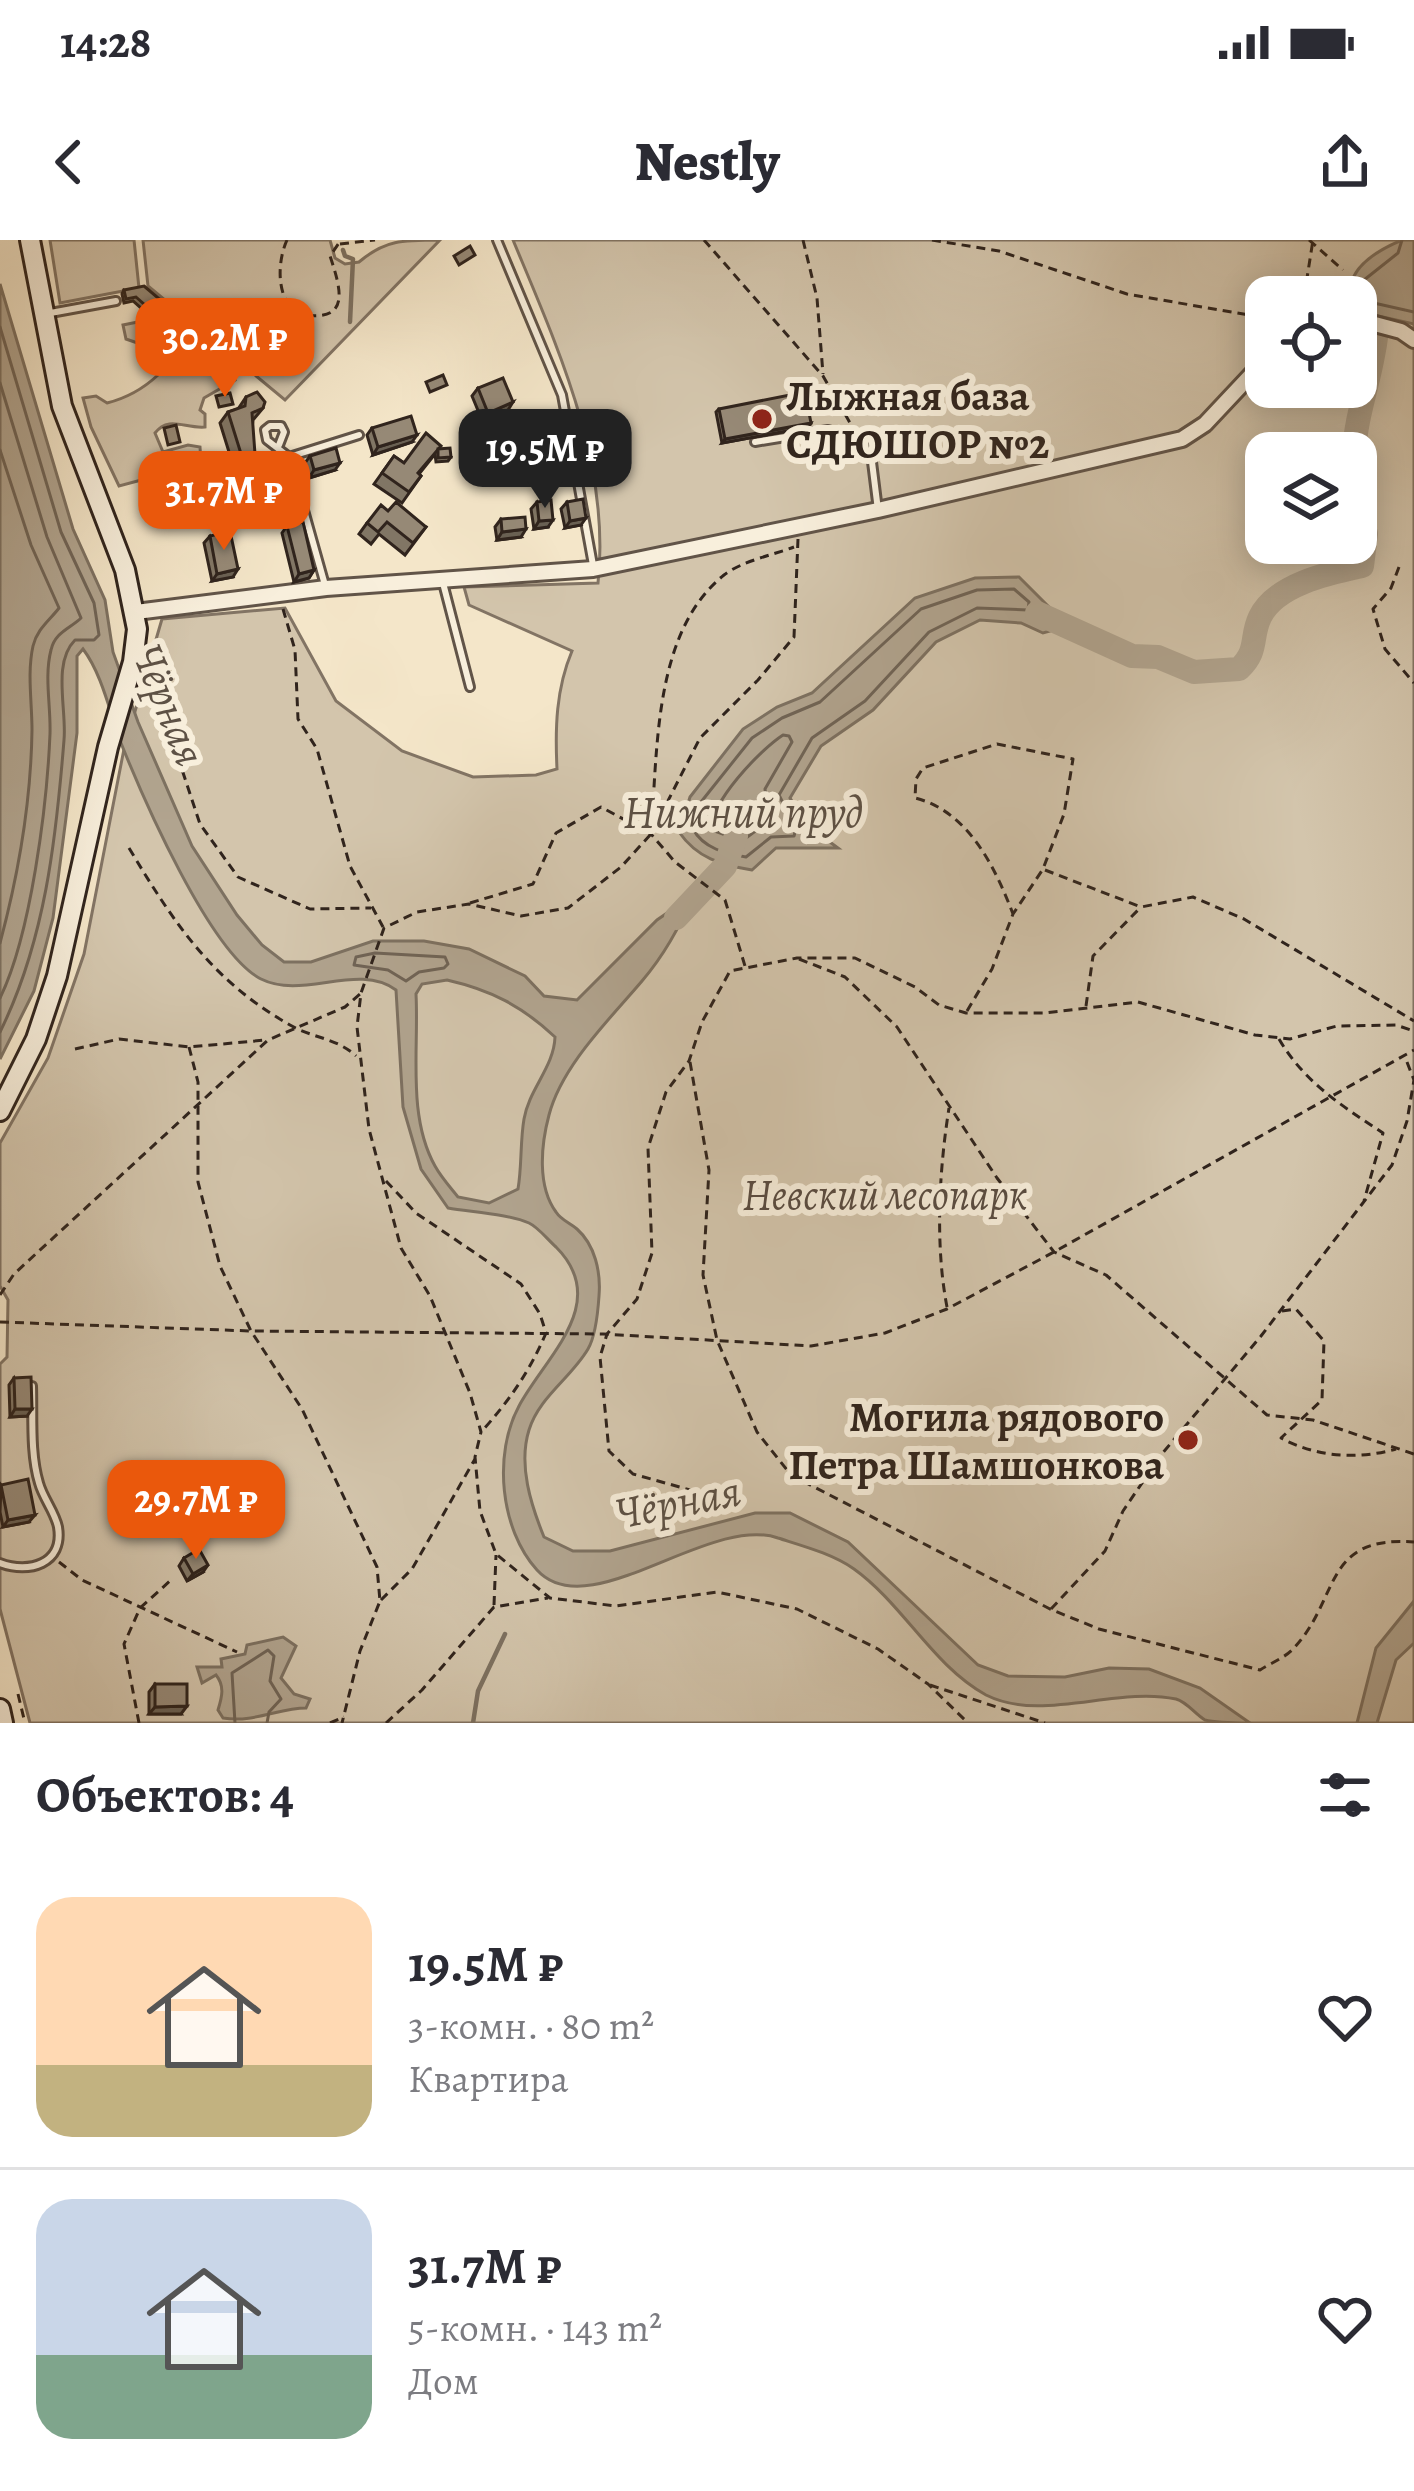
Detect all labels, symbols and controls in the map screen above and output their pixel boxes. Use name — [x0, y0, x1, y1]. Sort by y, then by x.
text: 14:28 — [60, 11, 151, 73]
text: Nestly — [635, 125, 779, 199]
icon: back — [36, 129, 102, 195]
icon: share — [1312, 129, 1378, 195]
map controls — [1245, 276, 1377, 564]
button: locate — [1245, 276, 1377, 408]
pin: 30.2M ₽ — [114, 298, 336, 400]
text: 30.2M ₽ — [162, 310, 288, 363]
place label: Лыжная база СДЮШОР №2 — [786, 367, 1049, 472]
marker: Лыжная база СДЮШОР №2 — [749, 406, 775, 432]
pin: 19.5M ₽ — [434, 409, 656, 511]
text: 19.5M ₽ — [486, 421, 604, 474]
button: layers — [1245, 432, 1377, 564]
pin: 31.7M ₽ — [113, 451, 335, 553]
text: 31.7M ₽ — [165, 463, 283, 516]
water label: Чёрная — [117, 635, 221, 775]
water label: Нижний пруд — [623, 781, 863, 843]
park label: Невский лесопарк — [742, 1166, 1028, 1223]
place label: Могила рядового Петра Шамшонкова — [788, 1388, 1164, 1493]
marker: Могила рядового Петра Шамшонкова — [1175, 1427, 1201, 1453]
pin: 29.7M ₽ — [85, 1460, 307, 1562]
water label: Чёрная — [610, 1460, 746, 1544]
text: 29.7M ₽ — [134, 1472, 258, 1525]
text: Объектов: 4 — [36, 1760, 294, 1830]
icon: filters — [1312, 1762, 1378, 1828]
text: 19.5M ₽ — [408, 1929, 563, 1999]
icon: home — [132, 1945, 276, 2089]
icon: heart — [1312, 1984, 1378, 2050]
text: 3-комн. · 80 m² — [408, 1999, 654, 2052]
text: Квартира — [408, 2052, 569, 2105]
text: 31.7M ₽ — [408, 2231, 562, 2301]
icon: home — [132, 2247, 276, 2391]
icon: heart — [1312, 2286, 1378, 2352]
text: 5-комн. · 143 m² — [408, 2301, 662, 2354]
text: Дом — [408, 2354, 479, 2407]

